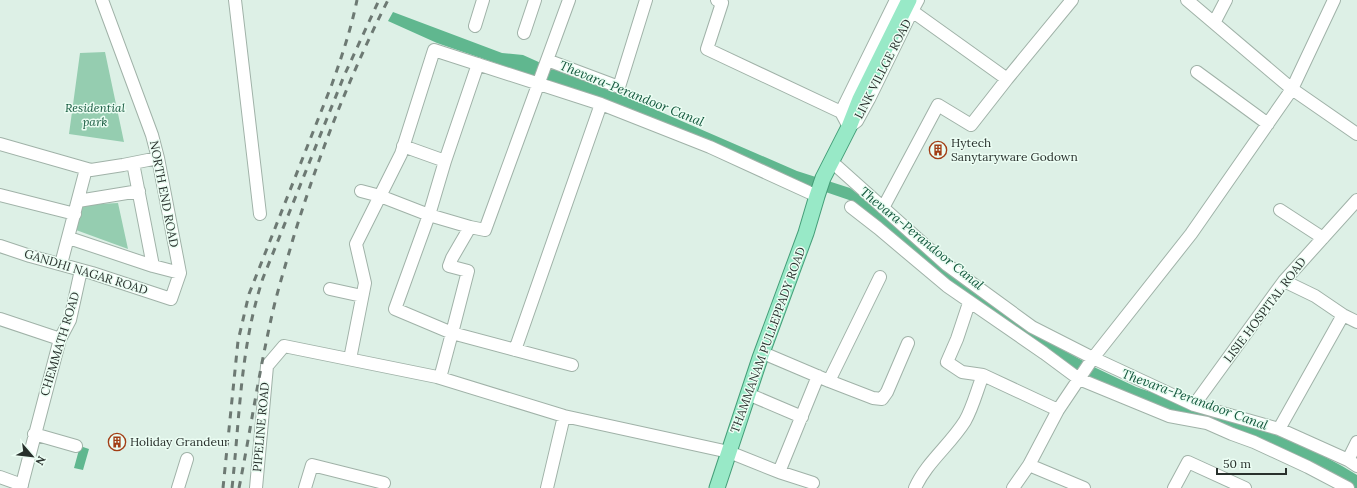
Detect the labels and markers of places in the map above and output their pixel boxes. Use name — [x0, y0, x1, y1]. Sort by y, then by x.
place label: Hytech Sanytaryware Godown — [951, 135, 1078, 164]
building icon: Hytech Sanytaryware Godown — [928, 140, 948, 160]
building icon: Holiday Grandeur — [107, 432, 127, 452]
place label: Holiday Grandeur — [130, 434, 230, 449]

